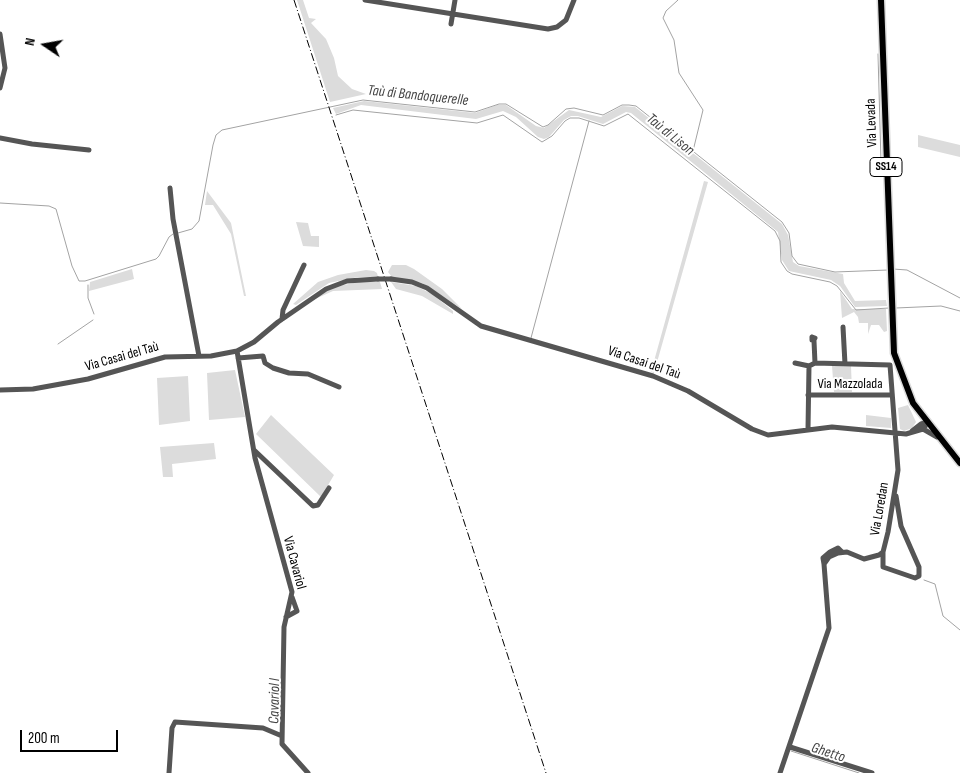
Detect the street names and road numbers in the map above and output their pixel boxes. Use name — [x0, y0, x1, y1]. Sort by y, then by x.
street label: Via Levada — [863, 98, 881, 148]
road number: SS14 — [870, 158, 902, 176]
street label: Via Casai del Taù — [83, 338, 161, 376]
street label: Via Casai del Taù — [605, 343, 683, 383]
street label: Via Mazzolada — [817, 376, 883, 392]
street label: Via Loredan — [867, 481, 893, 537]
street label: Via Cavariol — [279, 535, 309, 591]

